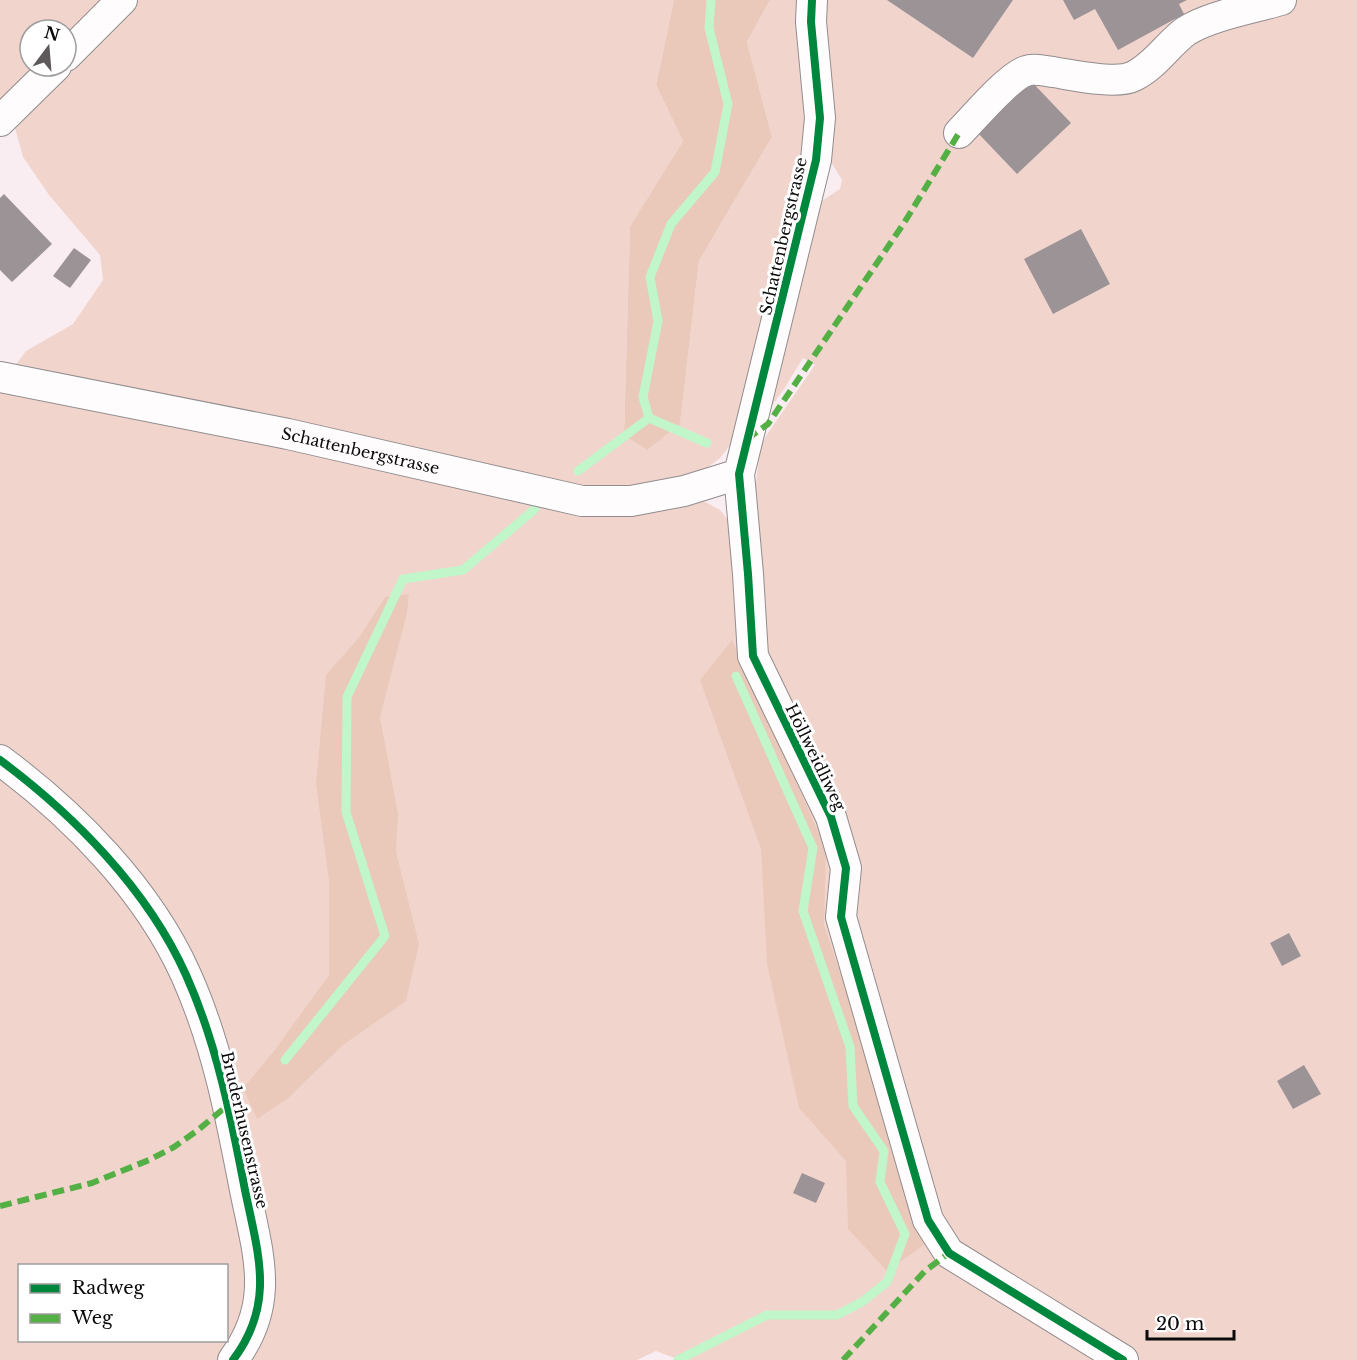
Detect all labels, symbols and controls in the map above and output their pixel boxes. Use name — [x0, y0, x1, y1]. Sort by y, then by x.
north arrow — [18, 18, 78, 78]
text: N — [42, 22, 62, 45]
street label: Schattenbergstrasse — [755, 155, 811, 317]
street label: Schattenbergstrasse — [280, 423, 442, 478]
street label: Höllweidliweg — [781, 700, 851, 814]
street label: Bruderhusenstrasse — [217, 1049, 273, 1211]
legend — [18, 1264, 228, 1342]
text: Radweg — [72, 1277, 145, 1299]
scale bar — [1147, 1303, 1234, 1341]
text: Weg — [71, 1307, 113, 1329]
text: 20 m — [1156, 1313, 1204, 1335]

